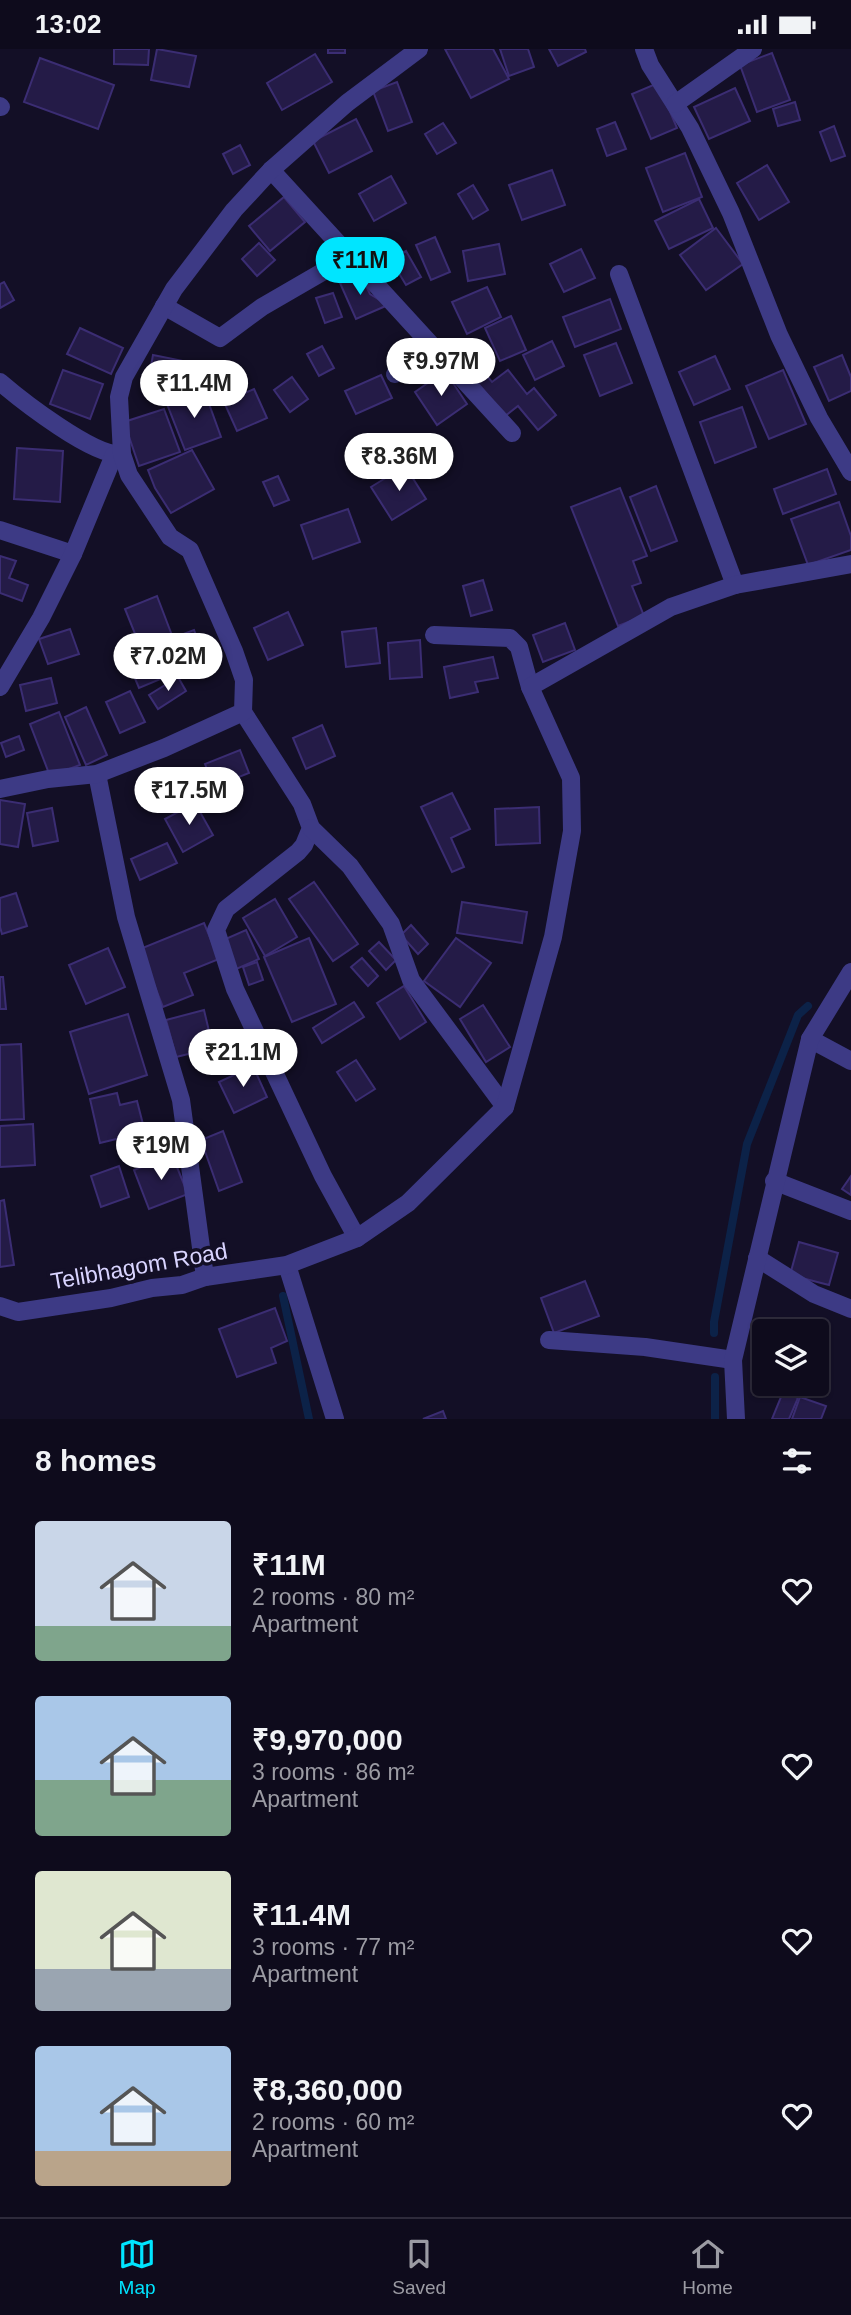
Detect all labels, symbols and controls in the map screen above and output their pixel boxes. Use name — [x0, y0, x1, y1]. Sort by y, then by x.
text: 13:02 — [35, 9, 102, 39]
pin: ₹11M — [319, 237, 401, 297]
text: ₹11M — [332, 247, 388, 273]
pin: ₹9.97M — [384, 339, 498, 398]
text: ₹9.97M — [402, 348, 480, 374]
pin: ₹11.4M — [137, 361, 251, 420]
text: ₹11.4M — [156, 370, 232, 396]
pin: ₹8.36M — [342, 433, 456, 493]
text: ₹8.36M — [360, 443, 438, 469]
pin: ₹7.02M — [111, 633, 225, 693]
text: ₹7.02M — [129, 643, 207, 669]
pin: ₹17.5M — [132, 767, 246, 827]
text: ₹17.5M — [150, 777, 228, 803]
pin: ₹21.1M — [186, 1030, 300, 1089]
text: ₹21.1M — [204, 1039, 282, 1065]
pin: ₹19M — [120, 1123, 202, 1182]
text: ₹19M — [132, 1132, 190, 1158]
street label: Telibhagom Road — [49, 1238, 229, 1294]
map controls — [752, 1319, 829, 1396]
button: layers — [752, 1319, 829, 1396]
icon: filters — [778, 1442, 816, 1480]
text: 8 homes — [35, 1444, 157, 1477]
text: ₹11M — [252, 1548, 326, 1581]
icon: home — [91, 1549, 175, 1633]
icon: heart — [778, 1572, 816, 1610]
text: 2 rooms · 80 m² — [252, 1584, 414, 1610]
text: Apartment — [252, 1611, 358, 1637]
text: ₹9,970,000 — [252, 1723, 403, 1756]
icon: home — [91, 1724, 175, 1808]
icon: heart — [778, 1747, 816, 1785]
text: 3 rooms · 86 m² — [252, 1759, 414, 1785]
text: Apartment — [252, 1786, 358, 1812]
text: ₹11.4M — [252, 1898, 351, 1931]
icon: home — [91, 1899, 175, 1983]
icon: heart — [778, 1922, 816, 1960]
text: 3 rooms · 77 m² — [252, 1934, 414, 1960]
text: Apartment — [252, 1961, 358, 1987]
text: ₹8,360,000 — [252, 2073, 403, 2106]
icon: home — [91, 2074, 175, 2158]
icon: heart — [778, 2097, 816, 2135]
text: 2 rooms · 60 m² — [252, 2109, 414, 2135]
text: Apartment — [252, 2136, 358, 2162]
tab: Map — [118, 2235, 156, 2299]
tab: Saved — [392, 2235, 446, 2299]
tab: Home — [682, 2235, 733, 2299]

